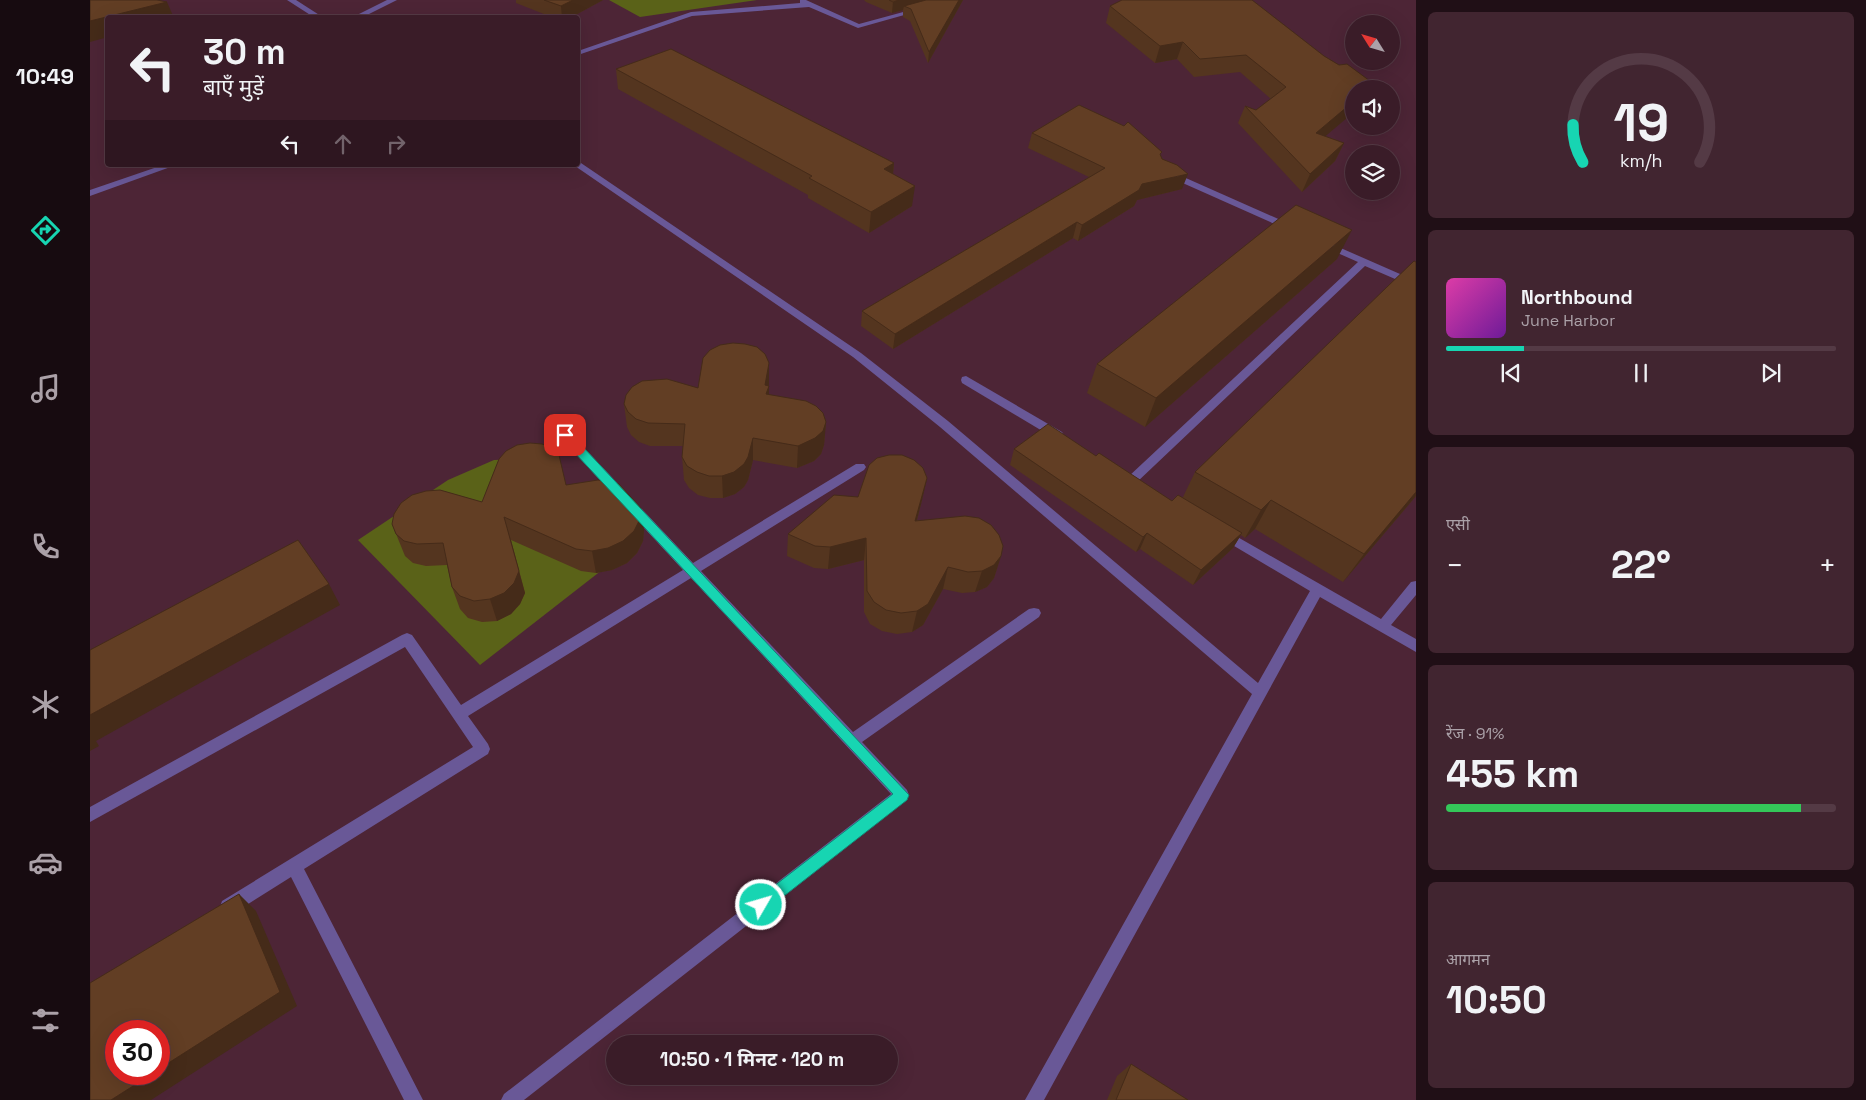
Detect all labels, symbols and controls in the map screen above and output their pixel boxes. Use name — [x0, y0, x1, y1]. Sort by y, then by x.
north arrow — [1345, 15, 1400, 70]
map controls — [1345, 15, 1400, 200]
text: 30 m — [203, 30, 286, 74]
icon: left — [120, 35, 185, 100]
text: 10:49 — [16, 62, 74, 90]
text: बाएँ मुड़ें — [203, 73, 264, 101]
button: sound — [1345, 80, 1400, 135]
text: 19 — [1613, 90, 1669, 156]
icon: left — [276, 130, 304, 158]
icon: ahead — [329, 130, 357, 158]
icon: right — [382, 130, 410, 158]
button: layers — [1345, 145, 1400, 200]
text: km/h — [1620, 149, 1662, 172]
icon: directions — [28, 213, 63, 248]
text: Northbound — [1521, 285, 1633, 310]
text: June Harbor — [1521, 310, 1615, 331]
icon: previous — [1497, 359, 1525, 387]
icon: pause — [1627, 359, 1655, 387]
icon: next — [1757, 359, 1785, 387]
icon: music — [28, 371, 63, 406]
pin — [544, 414, 586, 456]
icon: arrive — [551, 421, 579, 449]
text: एसी — [1446, 514, 1470, 535]
icon: phone — [28, 529, 63, 564]
text: 22° — [1611, 541, 1671, 589]
text: − — [1446, 547, 1463, 583]
text: + — [1819, 547, 1836, 583]
icon: climate — [28, 687, 63, 722]
text: रेंज · 91% — [1446, 723, 1504, 744]
text: 455 km — [1446, 750, 1579, 798]
icon: car — [28, 845, 63, 880]
position arrow — [734, 878, 786, 930]
text: आगमन — [1446, 949, 1490, 970]
text: 10:50 — [1446, 976, 1547, 1024]
icon: filters — [28, 1003, 63, 1038]
speed limit sign: 30 — [105, 1020, 170, 1085]
text: 10:50 · 1 मिनट · 120 m — [660, 1047, 844, 1072]

